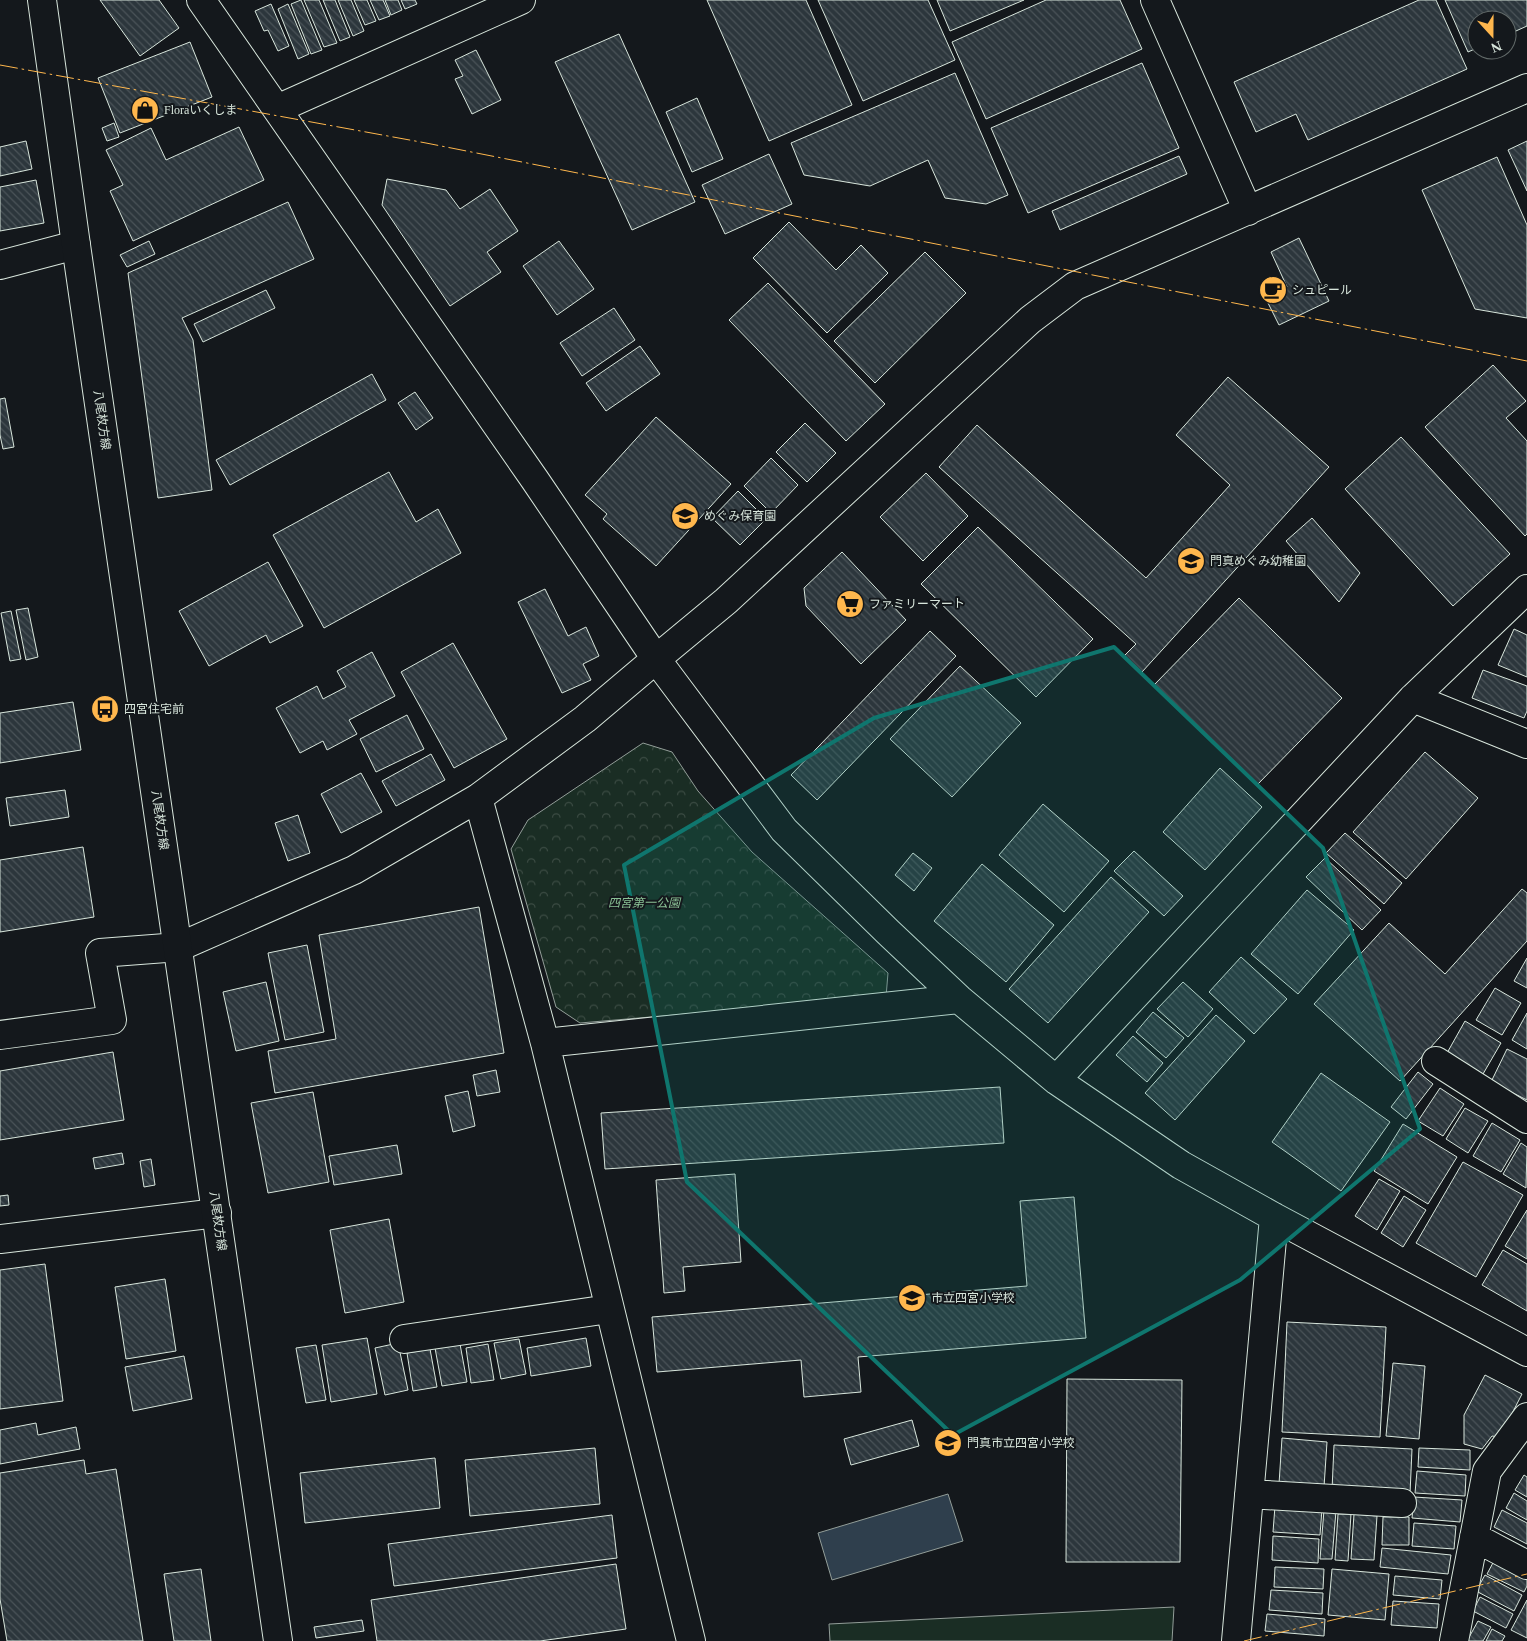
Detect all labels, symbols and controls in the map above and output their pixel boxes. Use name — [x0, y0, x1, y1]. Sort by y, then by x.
north arrow — [1467, 10, 1517, 60]
text: N — [1489, 38, 1504, 55]
shop icon: Floraいくしま — [130, 95, 160, 125]
place label: Floraいくしま — [164, 103, 237, 117]
cafe icon: シュピール — [1258, 275, 1288, 305]
place label: シュピール — [1292, 283, 1352, 297]
street label: 八尾枚方線 — [91, 389, 113, 451]
school or university icon: めぐみ保育園 — [670, 501, 700, 531]
place label: めぐみ保育園 — [704, 509, 776, 523]
school or university icon: 門真めぐみ幼稚園 — [1176, 546, 1206, 576]
place label: 門真めぐみ幼稚園 — [1210, 554, 1306, 568]
supermarket icon: ファミリーマート — [835, 589, 865, 619]
place label: ファミリーマート — [869, 597, 965, 611]
bus stop icon: 四宮住宅前 — [90, 694, 120, 724]
place label: 四宮住宅前 — [124, 702, 184, 716]
street label: 八尾枚方線 — [149, 789, 171, 851]
park label: 四宮第一公園 — [608, 896, 682, 910]
street label: 八尾枚方線 — [207, 1190, 229, 1252]
school or university icon: 市立四宮小学校 — [897, 1283, 927, 1313]
place label: 市立四宮小学校 — [931, 1291, 1015, 1305]
school or university icon: 門真市立四宮小学校 — [933, 1428, 963, 1458]
place label: 門真市立四宮小学校 — [967, 1436, 1075, 1450]

